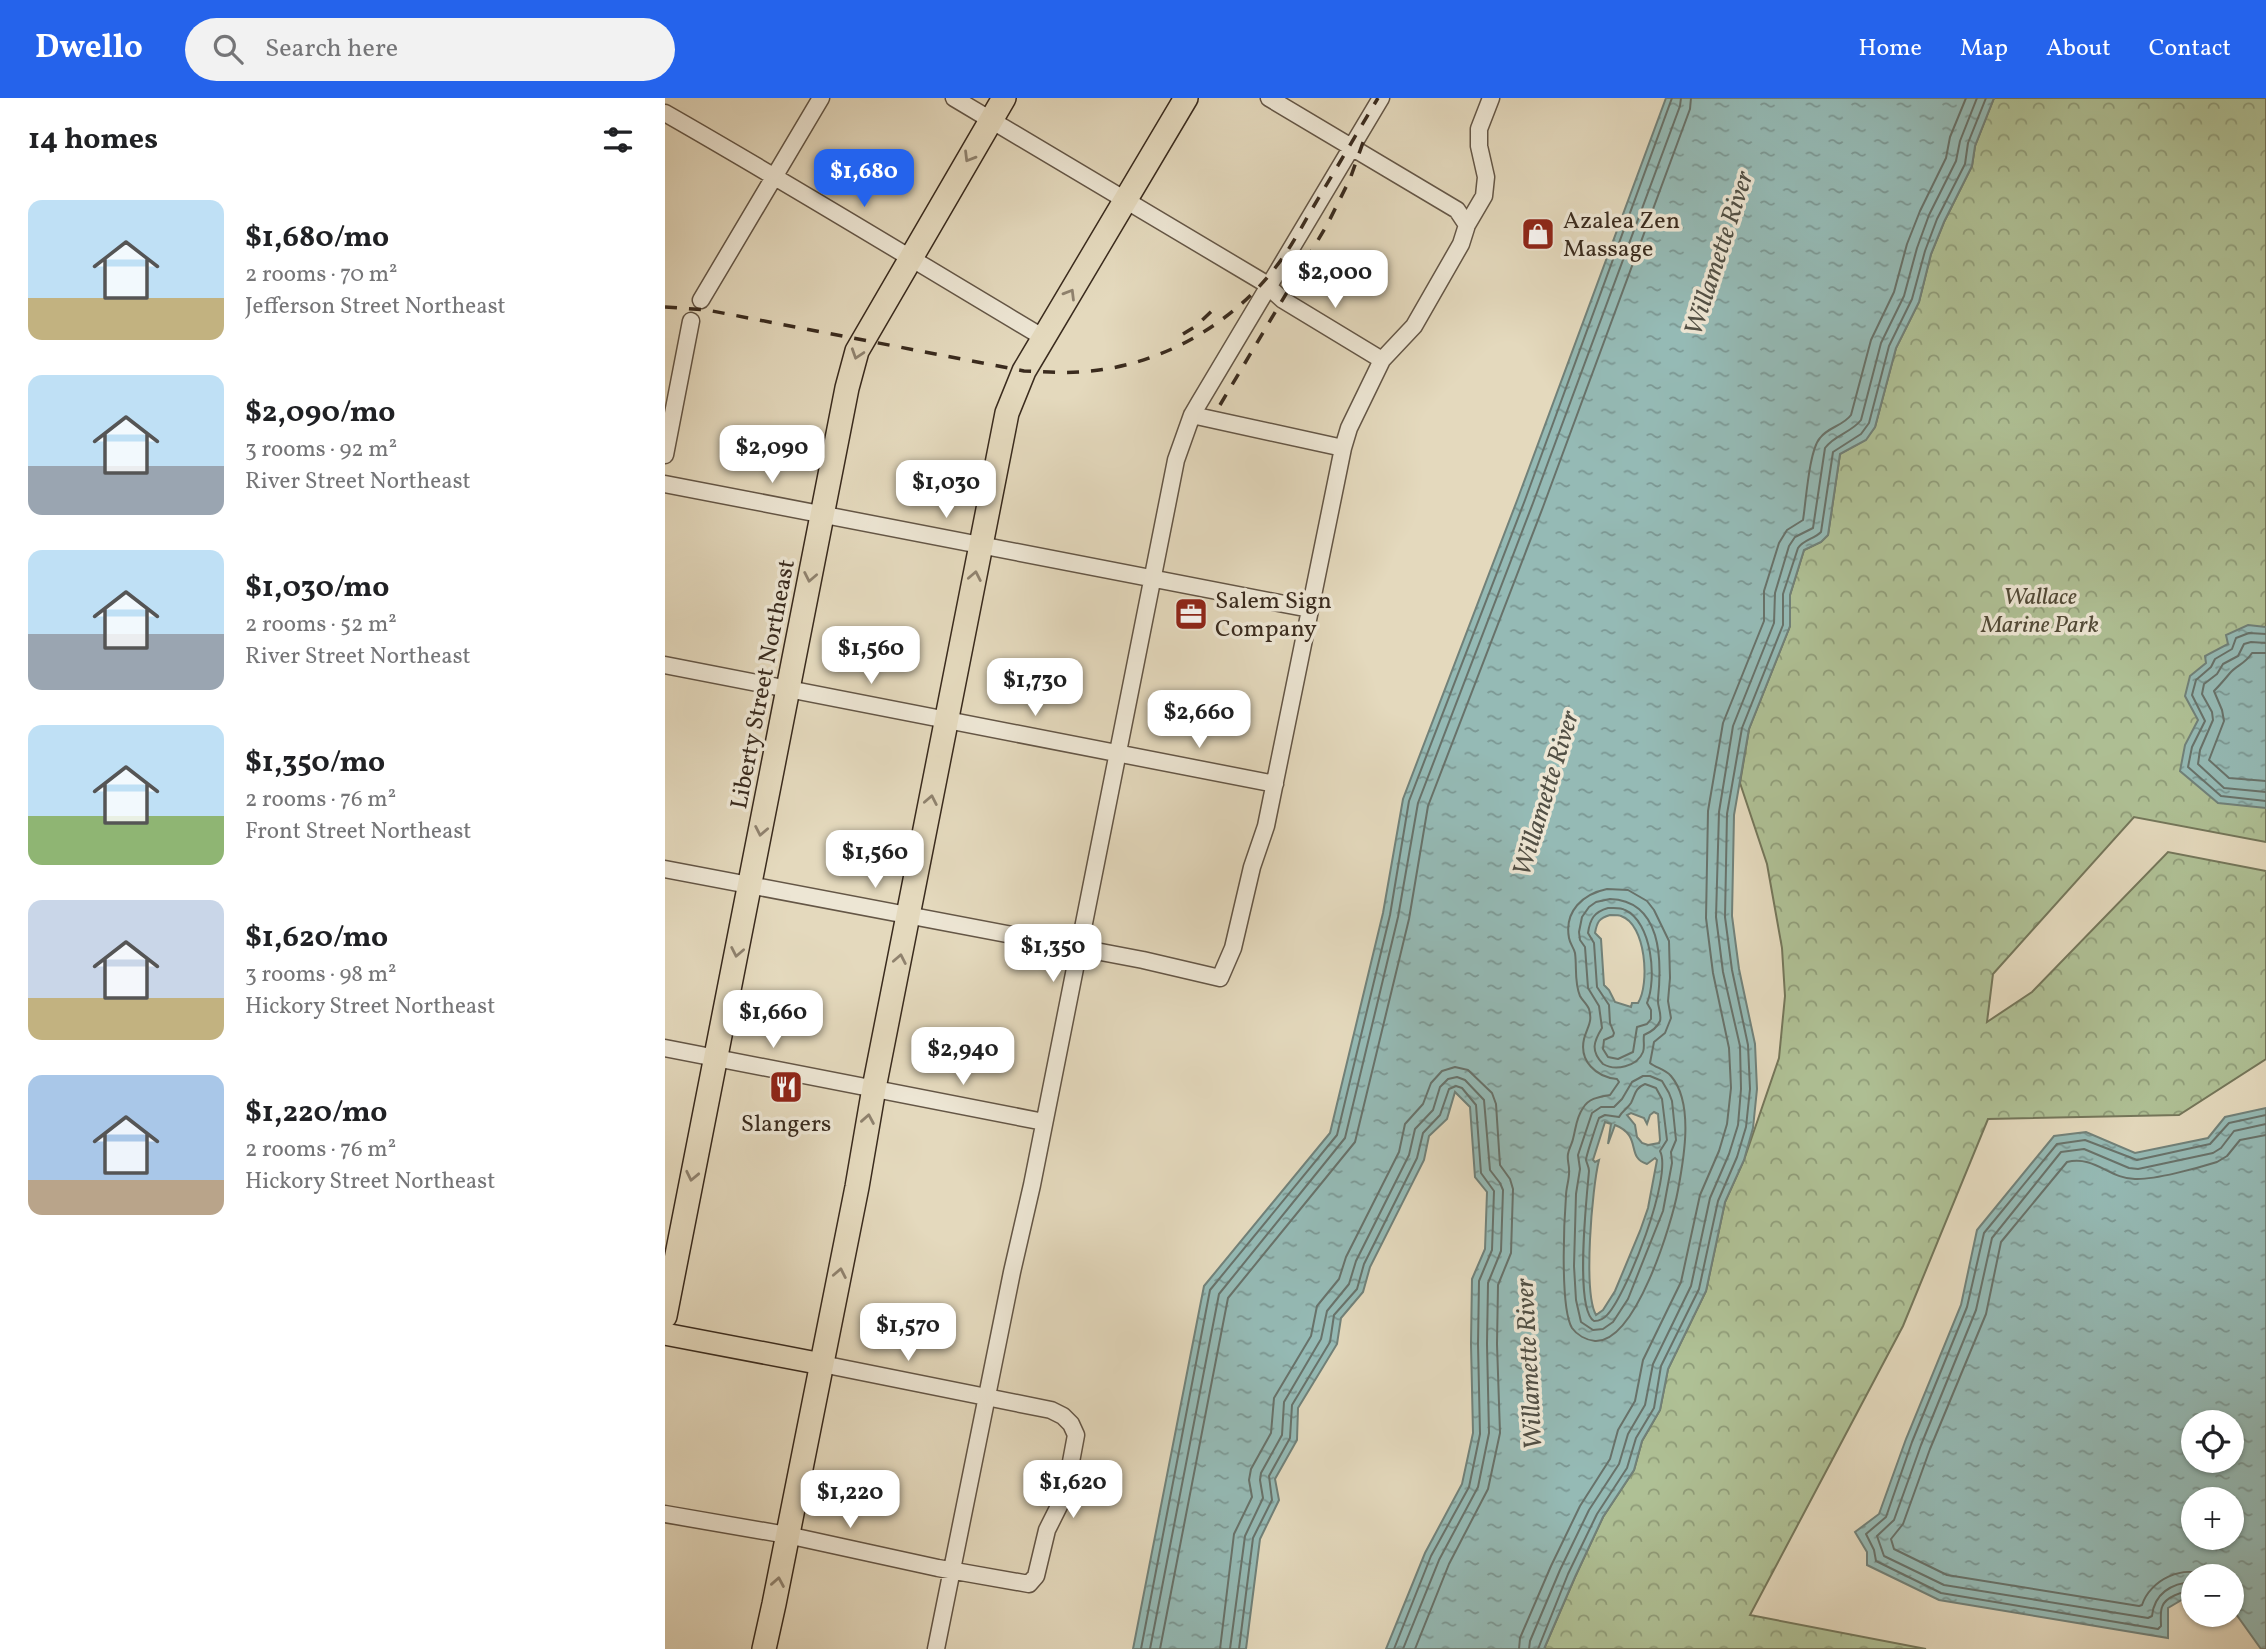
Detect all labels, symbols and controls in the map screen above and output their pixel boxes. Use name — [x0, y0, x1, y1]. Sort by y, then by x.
search box — [185, 18, 675, 81]
text: Dwello — [35, 26, 143, 72]
icon: search — [209, 30, 247, 68]
text: Search here — [265, 31, 398, 67]
text: Home — [1858, 32, 1922, 66]
text: Map — [1960, 32, 2008, 66]
text: About — [2046, 32, 2111, 66]
text: Contact — [2149, 32, 2231, 66]
text: 14 homes — [28, 119, 158, 161]
icon: filters — [599, 121, 637, 159]
one-way arrow — [965, 149, 978, 162]
pin: $1,680 — [807, 150, 921, 209]
text: $1,680 — [830, 156, 898, 188]
water label: Willamette River — [1676, 166, 1764, 341]
place label: Azalea Zen Massage — [1563, 205, 1680, 267]
shop icon: Azalea Zen Massage — [1519, 215, 1557, 253]
text: $1,680/mo — [245, 217, 389, 259]
icon: home — [84, 228, 168, 312]
pin: $2,000 — [1278, 250, 1392, 310]
text: $2,000 — [1298, 257, 1372, 289]
text: 2 rooms · 70 m² — [245, 259, 398, 291]
one-way arrow — [1062, 289, 1075, 302]
text: Jefferson Street Northeast — [245, 291, 506, 323]
one-way arrow — [851, 347, 865, 360]
text: $2,090/mo — [245, 392, 395, 434]
icon: home — [84, 403, 168, 487]
pin: $2,090 — [715, 426, 829, 485]
text: $2,090 — [736, 432, 808, 464]
text: 3 rooms · 92 m² — [245, 434, 397, 466]
pin: $1,030 — [889, 460, 1003, 520]
text: River Street Northeast — [245, 466, 471, 498]
text: $1,030 — [912, 467, 980, 499]
street label: Liberty Street Northeast — [723, 557, 805, 812]
text: $1,030/mo — [245, 567, 389, 609]
one-way arrow — [966, 570, 981, 582]
one-way arrow — [804, 571, 819, 583]
icon: home — [84, 578, 168, 662]
park label: Wallace Marine Park — [1980, 581, 2099, 643]
place label: Salem Sign Company — [1215, 585, 1332, 647]
office icon: Salem Sign Company — [1172, 595, 1210, 633]
text: 2 rooms · 52 m² — [245, 609, 397, 641]
pin: $1,560 — [814, 626, 928, 686]
text: $1,560 — [838, 633, 904, 665]
text: River Street Northeast — [245, 641, 471, 673]
pin: $1,730 — [978, 658, 1092, 718]
text: $1,730 — [1003, 665, 1067, 697]
pin: $2,660 — [1142, 690, 1256, 750]
text: $2,660 — [1164, 697, 1234, 729]
water label: Willamette River — [1505, 706, 1589, 881]
text: $1,350/mo — [245, 742, 385, 784]
icon: home — [84, 753, 168, 837]
text: 2 rooms · 76 m² — [245, 784, 396, 816]
one-way arrow — [923, 794, 938, 806]
text: Front Street Northeast — [245, 816, 471, 848]
one-way arrow — [754, 825, 769, 837]
pin: $1,560 — [818, 830, 932, 890]
text: $1,560 — [842, 837, 908, 869]
text: $1,620/mo — [245, 917, 388, 959]
pin: $1,350 — [996, 924, 1110, 984]
icon: home — [84, 928, 168, 1012]
text: $1,350 — [1020, 931, 1086, 963]
one-way arrow — [730, 946, 745, 958]
one-way arrow — [892, 953, 907, 965]
text: 3 rooms · 98 m² — [245, 959, 397, 991]
pin: $1,660 — [716, 990, 830, 1050]
text: Hickory Street Northeast — [245, 991, 495, 1023]
text: $1,660 — [739, 997, 807, 1029]
pin: $2,940 — [906, 1028, 1020, 1087]
text: $2,940 — [927, 1034, 999, 1066]
restaurant icon: Slangers — [767, 1068, 805, 1106]
text: $1,220/mo — [245, 1092, 387, 1134]
icon: home — [84, 1103, 168, 1187]
place label: Slangers — [741, 1108, 831, 1142]
one-way arrow — [860, 1114, 875, 1126]
text: 2 rooms · 76 m² — [245, 1134, 396, 1166]
text: Hickory Street Northeast — [245, 1166, 495, 1198]
one-way arrow — [686, 1170, 701, 1182]
one-way arrow — [832, 1267, 847, 1279]
water label: Willamette River — [1508, 1277, 1552, 1451]
pin: $1,570 — [851, 1304, 965, 1363]
text: $1,570 — [876, 1310, 940, 1342]
map controls — [2181, 1410, 2244, 1627]
button: locate — [2181, 1410, 2244, 1473]
pin: $1,620 — [1016, 1460, 1130, 1520]
text: $1,620 — [1039, 1467, 1107, 1499]
pin: $1,220 — [793, 1470, 907, 1530]
text: $1,220 — [817, 1477, 883, 1509]
button: + — [2181, 1487, 2244, 1550]
button: − — [2181, 1564, 2244, 1627]
one-way arrow — [770, 1576, 785, 1588]

